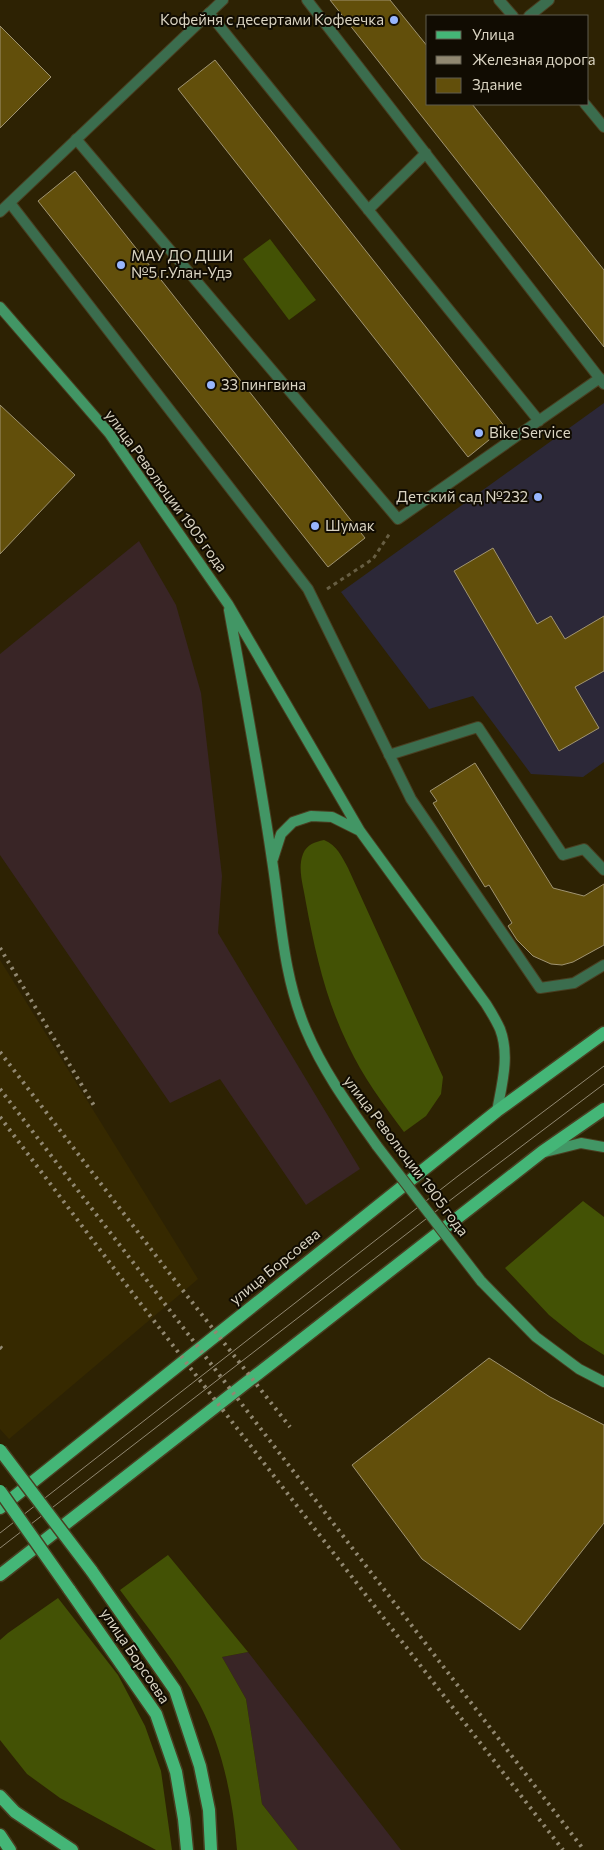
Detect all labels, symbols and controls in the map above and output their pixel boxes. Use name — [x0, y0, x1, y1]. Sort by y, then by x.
place label: Кофейня с десертами Кофеечка — [160, 10, 384, 28]
marker: Кофейня с десертами Кофеечка — [388, 14, 400, 26]
legend — [426, 15, 589, 105]
text: Улица — [472, 25, 514, 43]
text: Железная дорога — [472, 50, 596, 68]
text: Здание — [472, 75, 522, 93]
place label: МАУ ДО ДШИ №5 г.Улан-Удэ — [131, 246, 233, 281]
marker: МАУ ДО ДШИ №5 г.Улан-Удэ — [115, 259, 127, 271]
place label: 33 пингвина — [221, 375, 306, 393]
marker: 33 пингвина — [205, 379, 217, 391]
street label: улица Революции 1905 года — [102, 406, 232, 575]
place label: Bike Service — [489, 423, 571, 441]
marker: Bike Service — [473, 427, 485, 439]
place label: Детский сад №232 — [396, 487, 528, 505]
marker: Детский сад №232 — [532, 491, 544, 503]
place label: Шумак — [325, 516, 375, 534]
marker: Шумак — [309, 520, 321, 532]
street label: улица Революции 1905 года — [341, 1072, 473, 1239]
street label: улица Борсоева — [226, 1224, 323, 1308]
street label: улица Борсоева — [97, 1604, 174, 1707]

